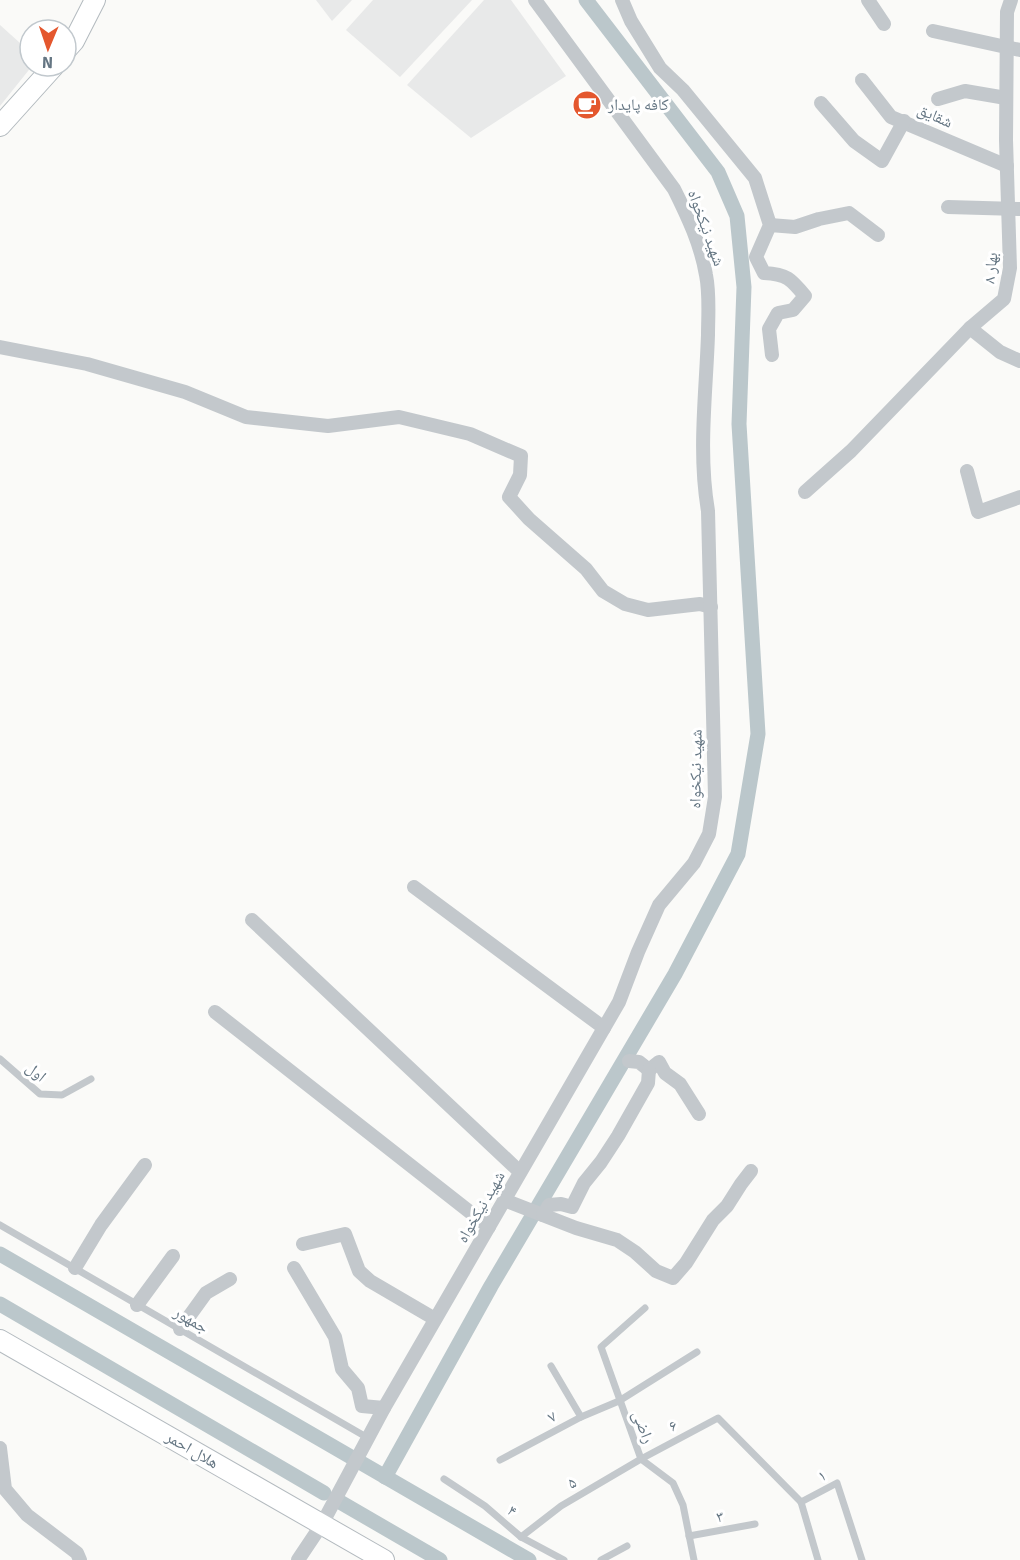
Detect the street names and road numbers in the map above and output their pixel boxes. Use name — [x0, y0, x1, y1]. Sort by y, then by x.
street label: شقایق — [914, 99, 956, 133]
street label: شهید نیکخواه — [683, 187, 729, 269]
street label: بهار ۸ — [980, 251, 1002, 285]
street label: شهید نیکخواه — [685, 729, 707, 809]
street label: اول — [22, 1058, 50, 1086]
street label: شهید نیکخواه — [452, 1168, 510, 1246]
street label: جمهور — [169, 1302, 212, 1338]
street label: ۷ — [544, 1406, 560, 1428]
street label: راضی — [628, 1408, 658, 1446]
street label: ۶ — [665, 1415, 681, 1437]
street label: هلال احمر — [161, 1426, 222, 1473]
street label: ۱ — [815, 1465, 829, 1487]
street label: ۵ — [564, 1473, 580, 1493]
street label: ۴ — [503, 1501, 521, 1521]
street label: ۳ — [715, 1506, 725, 1528]

